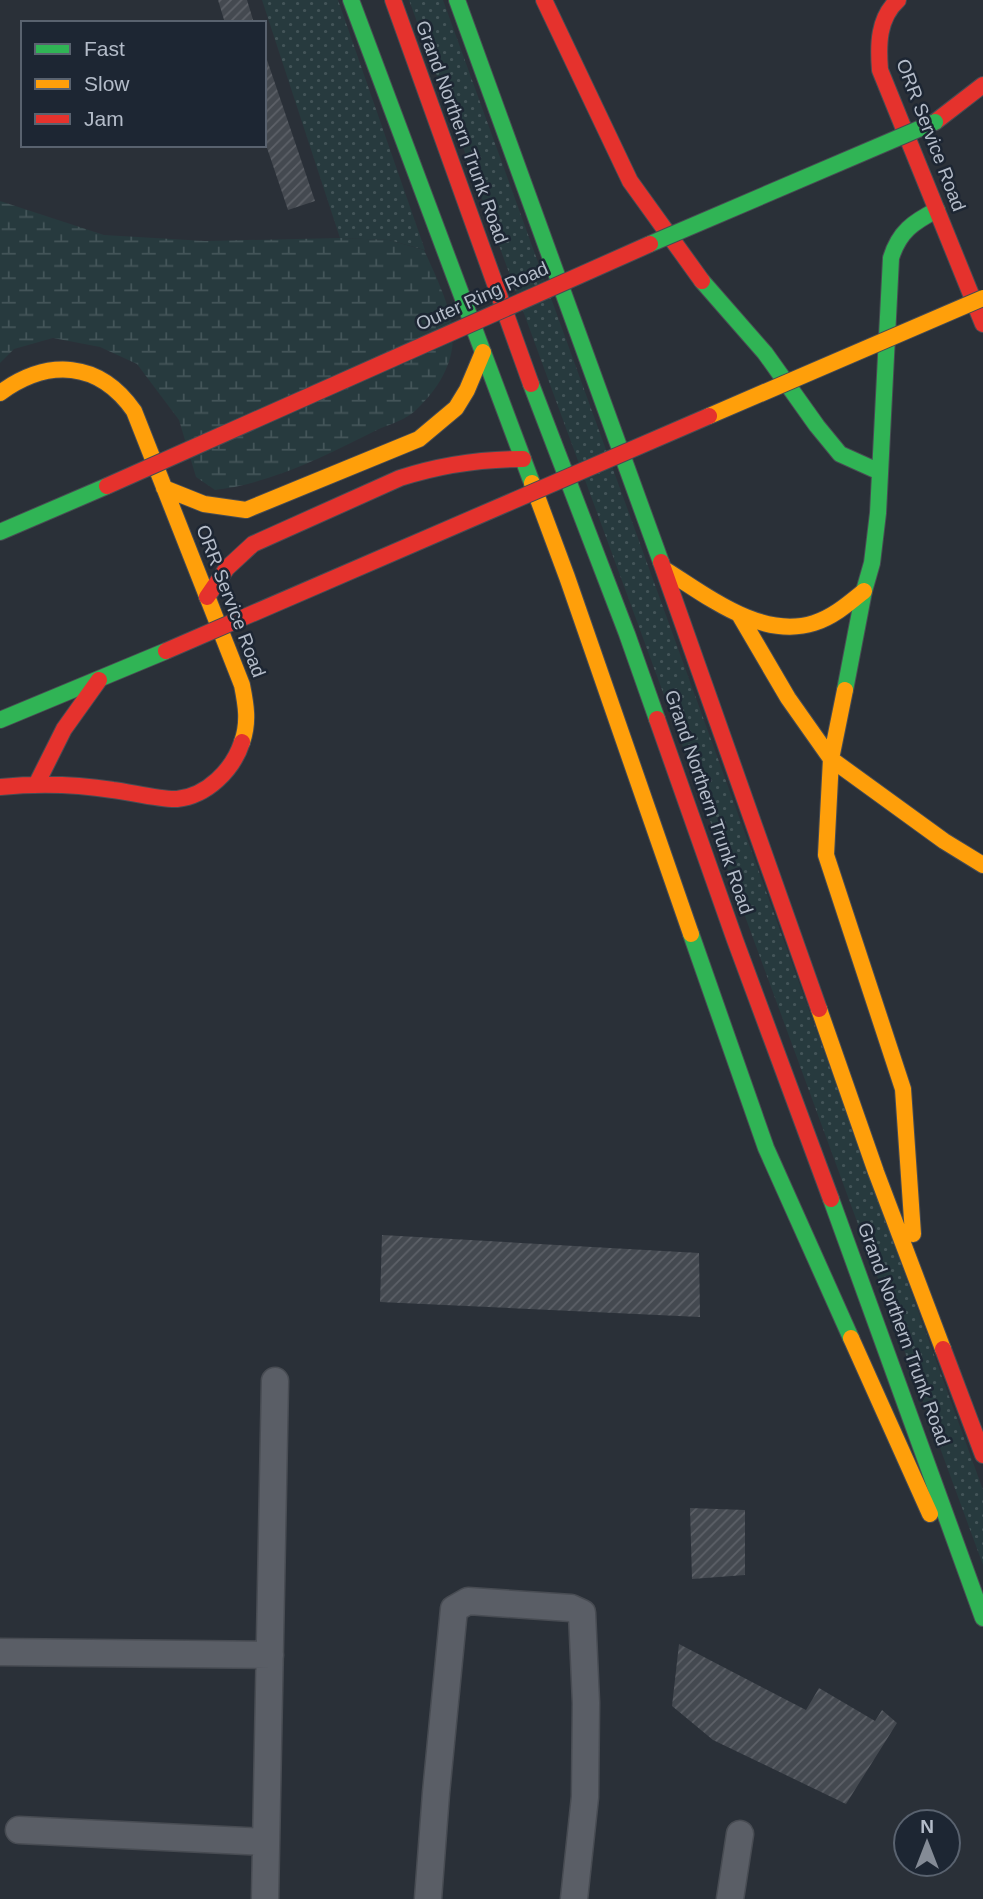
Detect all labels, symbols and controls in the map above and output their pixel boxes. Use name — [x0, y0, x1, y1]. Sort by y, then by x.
street label: Grand Northern Trunk Road — [412, 18, 512, 246]
legend — [21, 21, 266, 147]
text: Fast — [84, 37, 125, 60]
street label: ORR Service Road — [892, 56, 970, 214]
text: Slow — [84, 72, 130, 95]
text: Jam — [84, 107, 124, 130]
street label: Outer Ring Road — [413, 257, 551, 335]
street label: ORR Service Road — [192, 522, 270, 680]
street label: Grand Northern Trunk Road — [661, 687, 757, 917]
street label: Grand Northern Trunk Road — [854, 1220, 954, 1448]
north arrow — [892, 1808, 962, 1878]
text: N — [920, 1816, 934, 1837]

